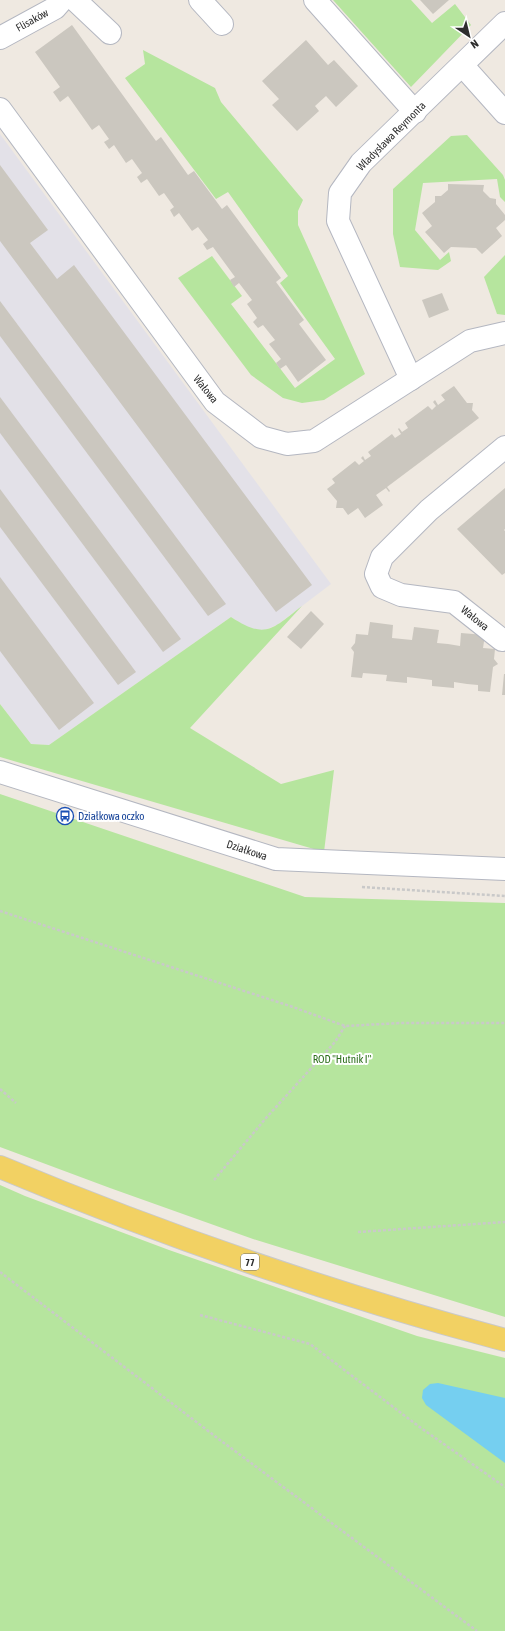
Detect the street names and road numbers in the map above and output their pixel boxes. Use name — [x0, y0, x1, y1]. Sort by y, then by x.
street label: Flisaków — [14, 6, 51, 34]
street label: Władysława Reymonta — [354, 99, 428, 173]
street label: Wałowa — [191, 373, 221, 405]
street label: Wałowa — [459, 603, 491, 633]
street label: Działkowa — [225, 838, 269, 862]
road number: 77 — [241, 1254, 259, 1270]

